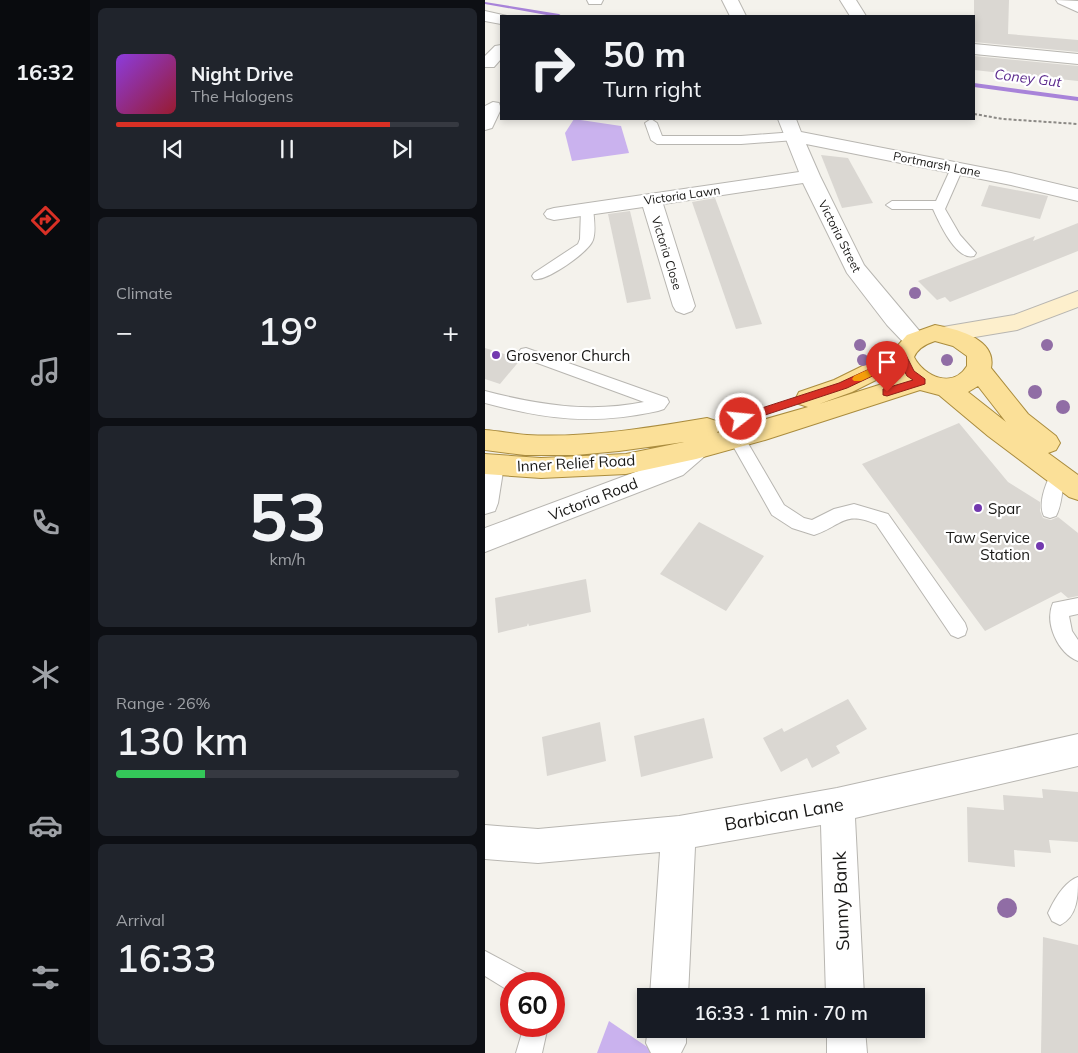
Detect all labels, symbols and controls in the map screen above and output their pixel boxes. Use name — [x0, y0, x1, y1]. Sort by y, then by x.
text: 50 m — [603, 32, 686, 76]
icon: right — [520, 35, 585, 100]
text: 16:32 — [16, 58, 74, 86]
text: Night Drive — [191, 62, 293, 86]
water label: Coney Gut — [994, 65, 1063, 91]
text: Turn right — [603, 75, 701, 103]
text: The Halogens — [191, 86, 293, 106]
icon: previous — [159, 135, 187, 163]
icon: pause — [273, 135, 301, 163]
icon: next — [388, 135, 416, 163]
street label: Portmarsh Lane — [892, 148, 982, 180]
street label: Victoria Lawn — [643, 182, 721, 208]
street label: Victoria Street — [815, 197, 865, 275]
icon: directions — [28, 203, 63, 238]
street label: Victoria Close — [649, 214, 685, 292]
text: Climate — [116, 283, 172, 303]
text: 19° — [258, 307, 317, 355]
text: − — [116, 314, 133, 349]
text: + — [442, 314, 459, 349]
pin — [866, 341, 908, 392]
place label: Grosvenor Church — [506, 346, 630, 365]
icon: arrive — [873, 348, 901, 376]
marker: Grosvenor Church — [490, 349, 502, 361]
icon: music — [28, 354, 63, 389]
position arrow — [714, 392, 766, 444]
street label: Inner Relief Road — [516, 450, 636, 476]
street label: Victoria Road — [546, 473, 640, 525]
text: 53 — [248, 476, 327, 557]
place label: Spar — [988, 499, 1021, 518]
marker: Spar — [972, 502, 984, 514]
icon: phone — [28, 505, 63, 540]
place label: Taw Service Station — [946, 528, 1030, 564]
marker: Taw Service Station — [1034, 540, 1046, 552]
text: km/h — [269, 549, 306, 569]
icon: climate — [28, 657, 63, 692]
text: Range · 26% — [116, 693, 211, 713]
text: 130 km — [116, 717, 249, 765]
street label: Barbican Lane — [723, 792, 845, 836]
icon: car — [28, 808, 63, 843]
street label: Sunny Bank — [828, 850, 854, 951]
text: Arrival — [116, 910, 165, 930]
text: 16:33 — [116, 934, 216, 982]
icon: filters — [28, 960, 63, 995]
speed limit sign: 60 — [500, 972, 565, 1037]
text: 16:33 · 1 min · 70 m — [694, 1001, 868, 1025]

